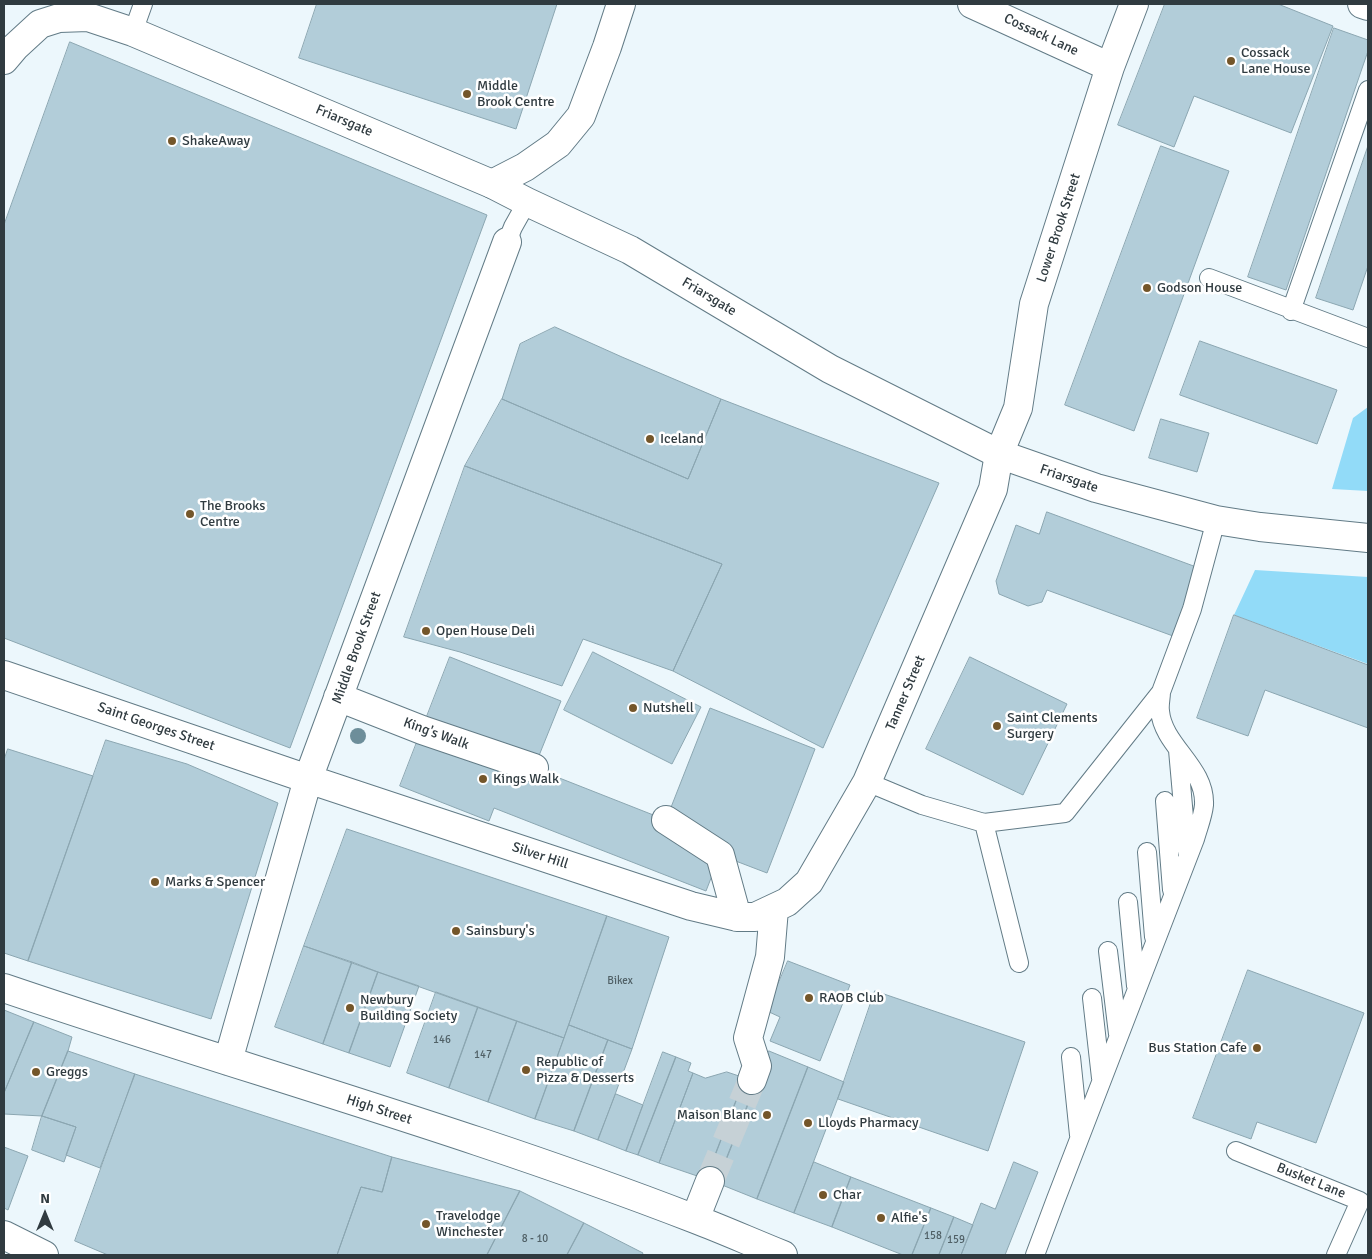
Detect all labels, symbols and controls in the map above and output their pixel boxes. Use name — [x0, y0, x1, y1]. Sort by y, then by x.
street label: Cossack Lane — [1001, 10, 1081, 60]
place label: Cossack Lane House — [1241, 45, 1311, 78]
marker: Cossack Lane House — [1225, 55, 1237, 67]
place label: Middle Brook Centre — [477, 78, 555, 110]
marker: Middle Brook Centre — [461, 88, 473, 100]
street label: Friarsgate — [313, 101, 375, 141]
place label: ShakeAway — [182, 133, 250, 149]
marker: ShakeAway — [166, 135, 178, 147]
street label: Lower Brook Street — [1033, 171, 1085, 285]
street label: Friarsgate — [679, 274, 739, 320]
place label: Godson House — [1157, 280, 1242, 296]
marker: Godson House — [1141, 282, 1153, 294]
place label: Iceland — [660, 431, 704, 447]
marker: Iceland — [644, 433, 656, 445]
street label: Friarsgate — [1038, 461, 1100, 497]
place label: The Brooks Centre — [200, 498, 265, 530]
marker: The Brooks Centre — [184, 508, 196, 520]
street label: Middle Brook Street — [329, 590, 385, 706]
place label: Open House Deli — [436, 623, 535, 639]
marker: Open House Deli — [420, 625, 432, 637]
street label: Tanner Street — [883, 653, 929, 733]
street label: Saint Georges Street — [95, 699, 217, 755]
place label: Nutshell — [643, 700, 694, 716]
marker: Nutshell — [627, 702, 639, 714]
place label: Saint Clements Surgery — [1007, 710, 1098, 742]
street label: King's Walk — [401, 714, 471, 754]
marker: Saint Clements Surgery — [991, 720, 1003, 732]
place label: Kings Walk — [493, 771, 559, 787]
marker: Kings Walk — [477, 773, 489, 785]
street label: Silver Hill — [510, 839, 570, 873]
place label: Marks & Spencer — [165, 874, 265, 890]
marker: Marks & Spencer — [149, 876, 161, 888]
place label: Sainsbury's — [466, 923, 535, 939]
marker: Sainsbury's — [450, 925, 462, 937]
house number: Bikex — [607, 974, 633, 988]
place label: RAOB Club — [819, 990, 884, 1006]
place label: Newbury Building Society — [360, 992, 457, 1024]
marker: RAOB Club — [803, 992, 815, 1004]
marker: Newbury Building Society — [344, 1002, 356, 1014]
house number: 146 — [433, 1033, 451, 1047]
place label: Bus Station Cafe — [1148, 1040, 1247, 1056]
marker: Bus Station Cafe — [1251, 1042, 1263, 1054]
house number: 147 — [474, 1048, 492, 1062]
place label: Republic of Pizza & Desserts — [536, 1054, 634, 1086]
place label: Greggs — [46, 1064, 88, 1080]
marker: Republic of Pizza & Desserts — [520, 1064, 532, 1076]
marker: Greggs — [30, 1066, 42, 1078]
street label: High Street — [344, 1092, 414, 1128]
place label: Maison Blanc — [677, 1107, 757, 1123]
marker: Maison Blanc — [761, 1109, 773, 1121]
place label: Lloyds Pharmacy — [818, 1115, 918, 1131]
marker: Lloyds Pharmacy — [802, 1117, 814, 1129]
street label: Busket Lane — [1274, 1160, 1348, 1202]
place label: Char — [833, 1187, 861, 1203]
north arrow — [20, 1189, 70, 1239]
marker: Char — [817, 1189, 829, 1201]
text: N — [40, 1190, 50, 1207]
place label: Travelodge Winchester — [436, 1208, 504, 1240]
place label: Alfie's — [891, 1210, 928, 1226]
marker: Alfie's — [875, 1212, 887, 1224]
marker: Travelodge Winchester — [420, 1218, 432, 1230]
house number: 158 — [924, 1229, 942, 1243]
house number: 8 - 10 — [522, 1232, 548, 1246]
house number: 159 — [947, 1233, 965, 1247]

